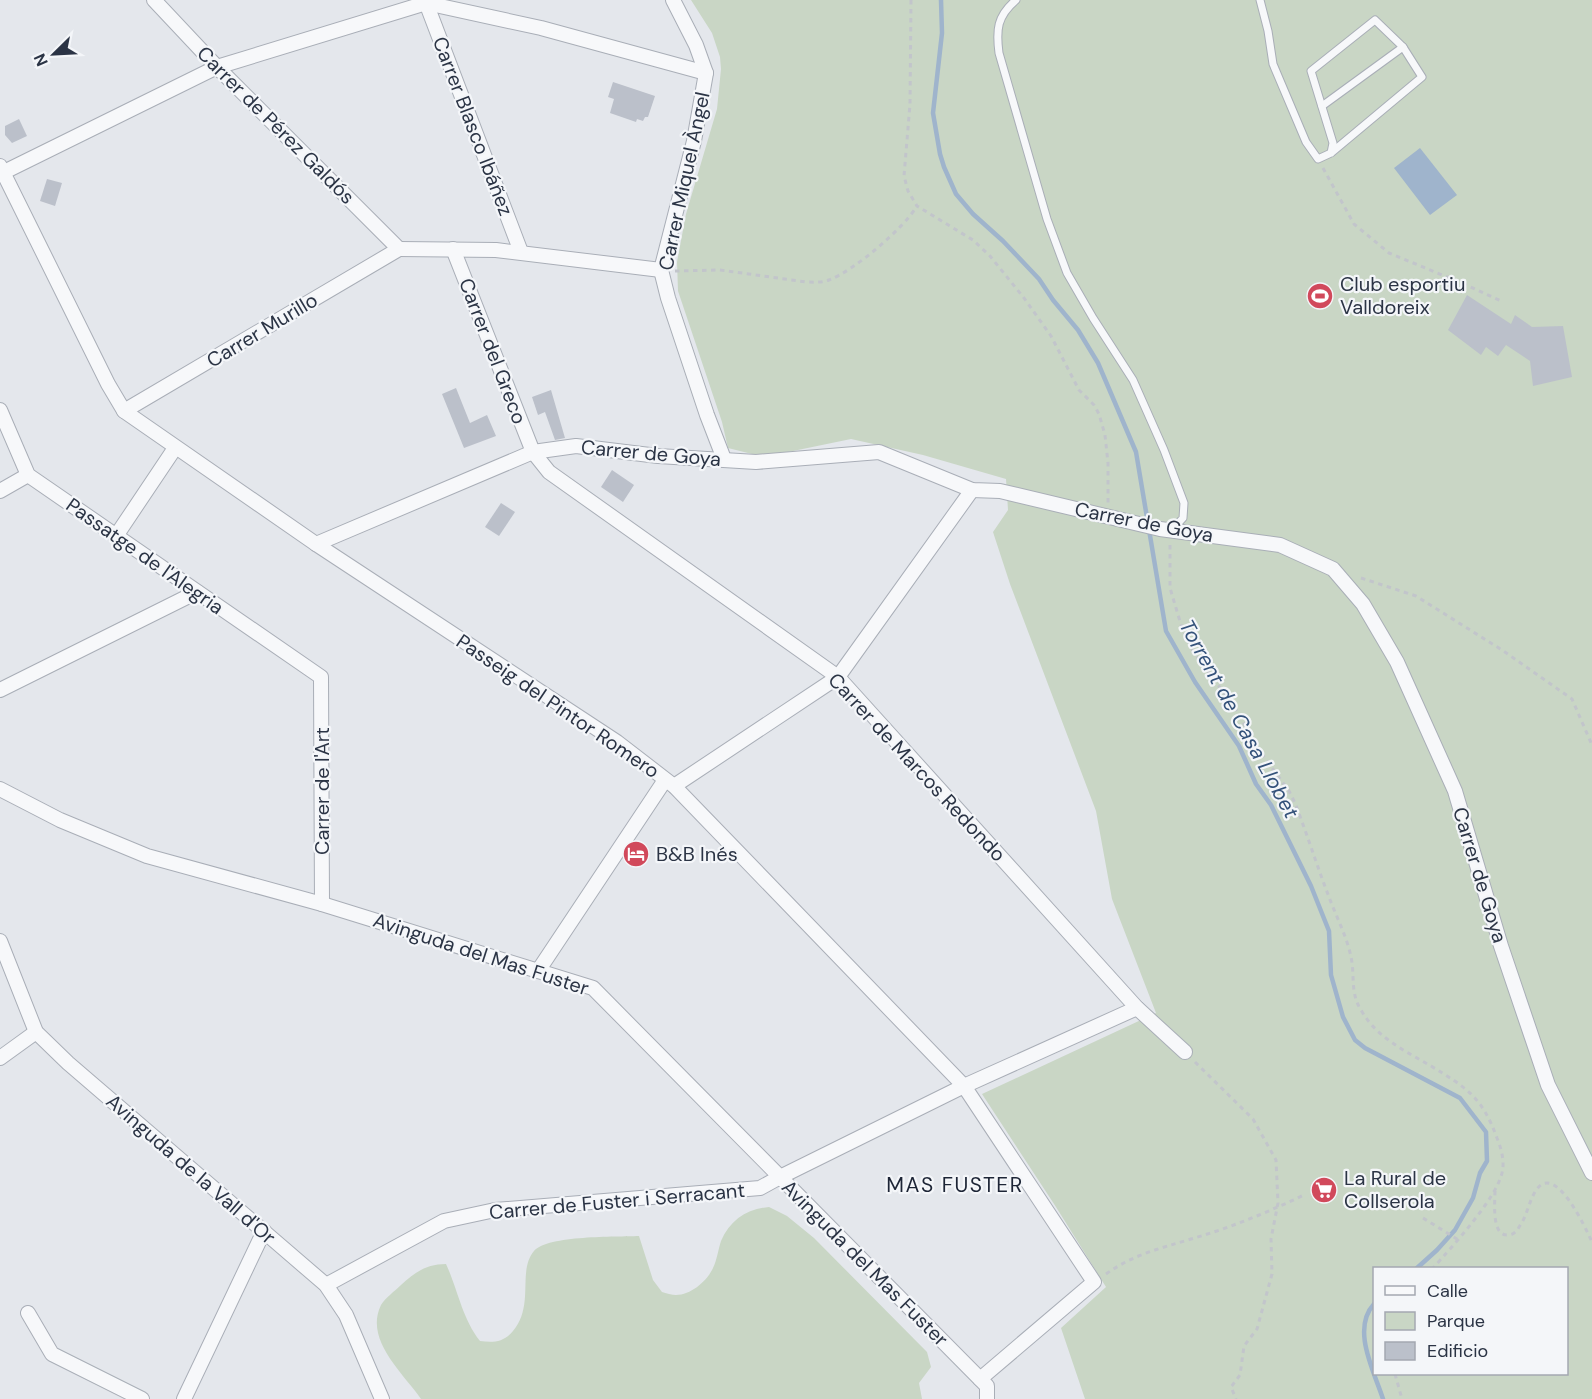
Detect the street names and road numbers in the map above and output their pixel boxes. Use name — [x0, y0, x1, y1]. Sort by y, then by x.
street label: Carrer Blasco Ibáñez — [427, 33, 519, 219]
street label: Carrer de Pérez Galdós — [191, 40, 361, 210]
street label: Carrer Miquel Àngel — [652, 89, 716, 273]
street label: Carrer del Greco — [453, 274, 533, 428]
street label: Carrer Murillo — [202, 287, 322, 373]
street label: Carrer de Goya — [580, 434, 722, 472]
street label: Passatge de l'Alegria — [61, 492, 229, 620]
street label: Carrer de Goya — [1073, 496, 1215, 548]
street label: Passeig del Pintor Romero — [451, 628, 665, 784]
street label: Carrer de Marcos Redondo — [822, 667, 1012, 867]
street label: Carrer de l'Art — [309, 727, 335, 855]
street label: Carrer de Goya — [1447, 804, 1513, 946]
street label: Avinguda del Mas Fuster — [370, 907, 592, 1001]
street label: Avinguda de la Vall d'Or — [101, 1088, 281, 1250]
street label: Avinguda del Mas Fuster — [776, 1174, 954, 1352]
street label: Carrer de Fuster i Serracant — [488, 1177, 746, 1225]

